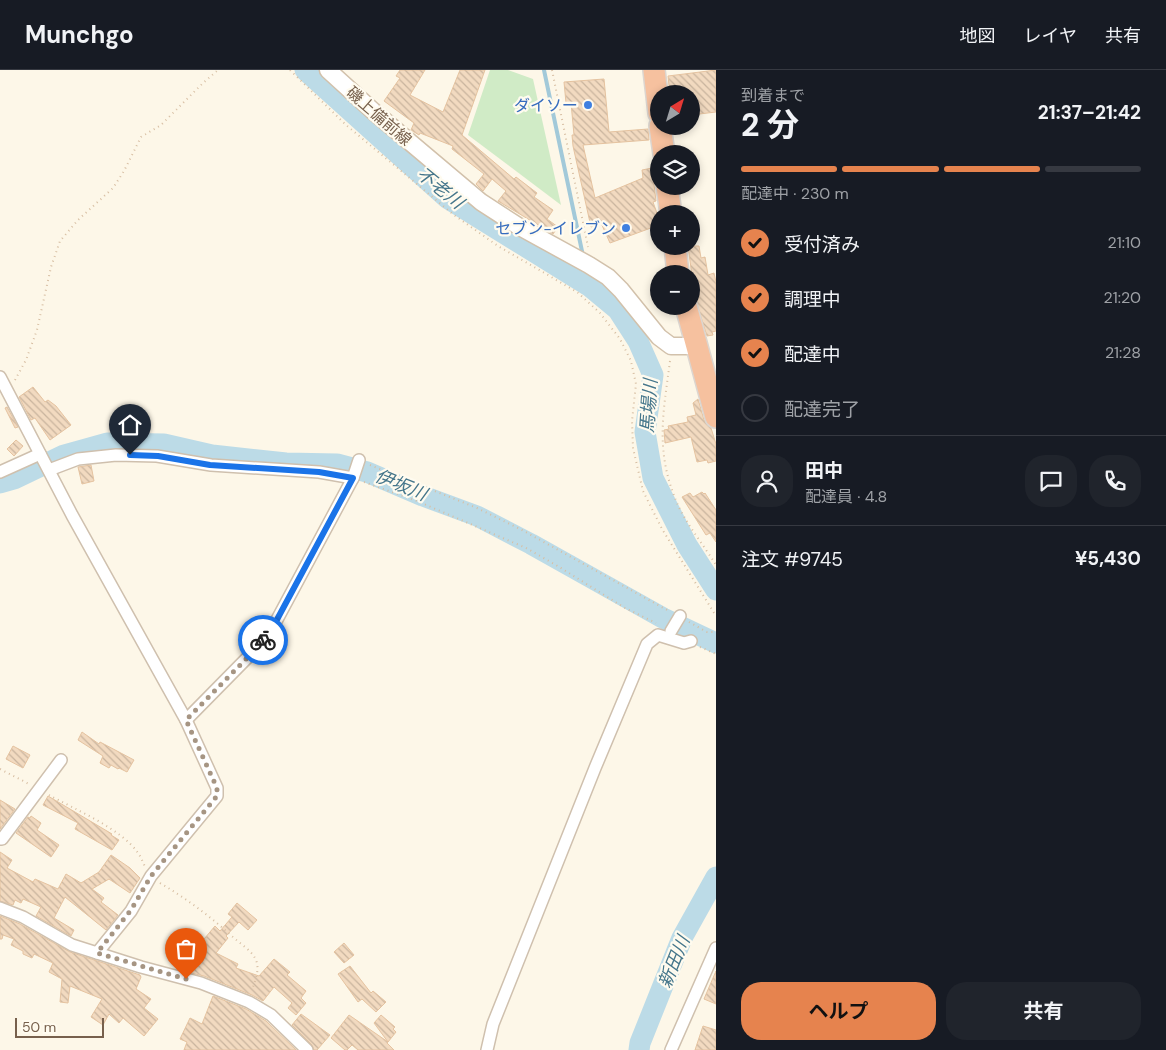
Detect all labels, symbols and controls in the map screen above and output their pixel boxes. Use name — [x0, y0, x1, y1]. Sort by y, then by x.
text: Munchgo — [25, 19, 134, 50]
text: 地図 — [960, 24, 996, 48]
text: レイヤ — [1024, 24, 1077, 48]
text: 共有 — [1105, 24, 1141, 48]
street label: 磯上備前線 — [342, 82, 416, 150]
north arrow — [650, 85, 700, 135]
map controls — [650, 85, 700, 315]
text: 到着まで — [741, 85, 805, 106]
place label: ダイソー — [514, 95, 578, 116]
marker: ダイソー — [582, 99, 594, 111]
text: 21:37–21:42 — [1038, 100, 1141, 125]
text: 2 分 — [741, 104, 799, 146]
button: layers — [650, 145, 700, 195]
water label: 不老川 — [411, 162, 470, 216]
text: 配達中 · 230 m — [741, 183, 849, 204]
button: + — [650, 205, 700, 255]
place label: セブン-イレブン — [495, 218, 616, 239]
marker: セブン-イレブン — [620, 222, 632, 234]
icon: check — [741, 229, 769, 257]
text: 受付済み — [784, 232, 860, 257]
text: 21:10 — [1108, 232, 1141, 253]
button: − — [650, 265, 700, 315]
icon: check — [741, 284, 769, 312]
text: 調理中 — [784, 287, 841, 312]
text: 21:20 — [1104, 287, 1141, 308]
icon: check — [741, 339, 769, 367]
text: 配達中 — [784, 342, 841, 367]
text: 21:28 — [1105, 342, 1141, 363]
water label: 馬場川 — [635, 376, 663, 434]
text: 配達完了 — [784, 397, 860, 422]
pin — [109, 404, 151, 455]
icon: home — [116, 411, 144, 439]
button: person — [741, 455, 793, 507]
button: chat — [1025, 455, 1077, 507]
button: phone — [1089, 455, 1141, 507]
text: 田中 — [805, 458, 843, 483]
water label: 伊坂川 — [371, 464, 432, 507]
text: 配達員 · 4.8 — [805, 486, 887, 507]
text: ¥5,430 — [1075, 546, 1141, 571]
text: 注文 #9745 — [741, 547, 843, 572]
courier — [238, 615, 288, 665]
icon: bike — [249, 626, 277, 654]
pin — [165, 928, 207, 979]
water label: 新田川 — [653, 931, 696, 992]
icon: bag — [172, 935, 200, 963]
button: ヘルプ — [741, 982, 936, 1040]
button: 共有 — [946, 982, 1141, 1040]
scale bar — [15, 1015, 104, 1038]
text: 50 m — [22, 1018, 56, 1036]

